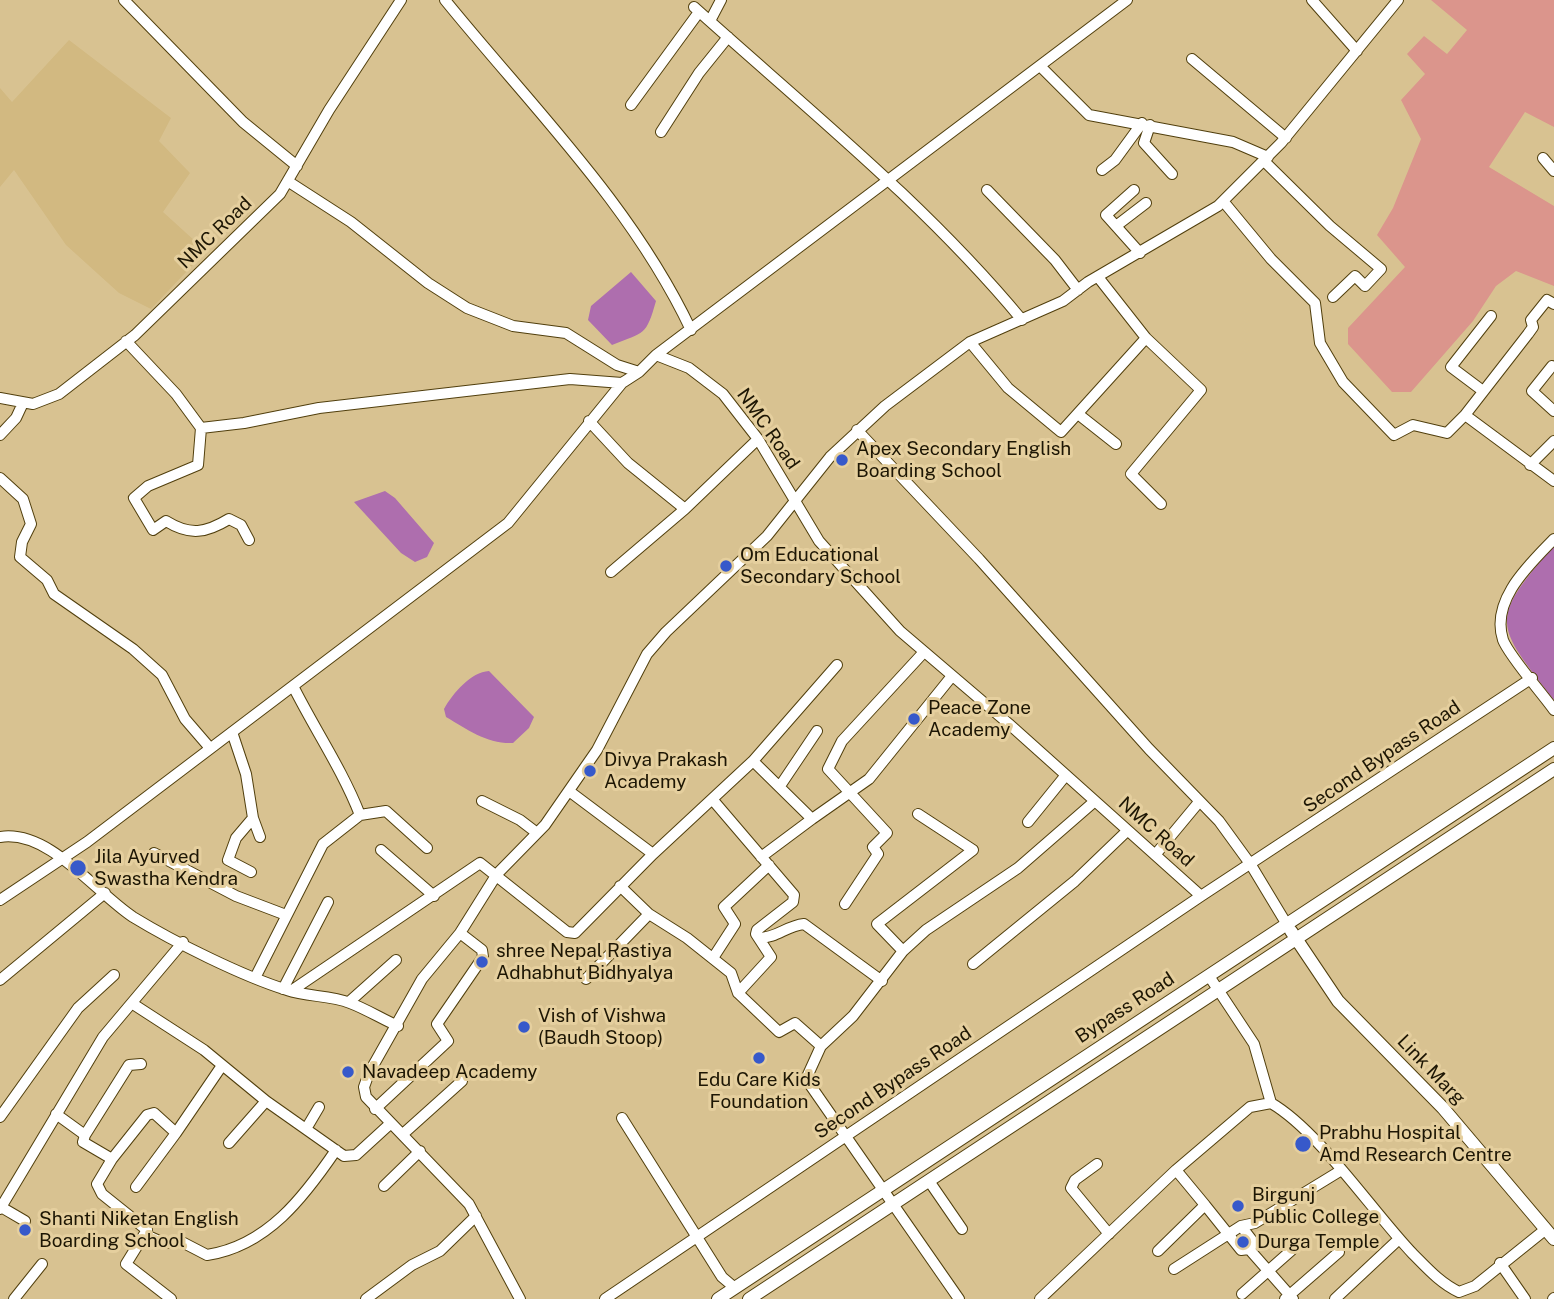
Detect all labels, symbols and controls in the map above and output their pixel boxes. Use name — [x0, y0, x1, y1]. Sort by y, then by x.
street label: NMC Road — [173, 192, 257, 274]
street label: NMC Road — [732, 384, 804, 474]
place label: Apex Secondary English Boarding School — [856, 438, 1071, 482]
marker: Apex Secondary English Boarding School — [834, 452, 850, 468]
place label: Om Educational Secondary School — [740, 544, 901, 588]
marker: Om Educational Secondary School — [718, 558, 734, 574]
street label: Second Bypass Road — [1299, 696, 1465, 818]
place label: Peace Zone Academy — [928, 697, 1031, 741]
marker: Peace Zone Academy — [906, 711, 922, 727]
place label: Divya Prakash Academy — [604, 749, 728, 793]
marker: Divya Prakash Academy — [582, 763, 598, 779]
street label: NMC Road — [1114, 792, 1198, 872]
place label: Jila Ayurved Swastha Kendra — [94, 846, 238, 890]
marker: Jila Ayurved Swastha Kendra — [68, 858, 88, 878]
place label: shree Nepal Rastiya Adhabhut Bidhyalya — [496, 940, 673, 984]
marker: shree Nepal Rastiya Adhabhut Bidhyalya — [474, 954, 490, 970]
street label: Bypass Road — [1071, 968, 1179, 1048]
place label: Vish of Vishwa (Baudh Stoop) — [538, 1005, 666, 1049]
marker: Vish of Vishwa (Baudh Stoop) — [516, 1019, 532, 1035]
street label: Second Bypass Road — [810, 1022, 976, 1144]
street label: Link Marg — [1392, 1030, 1470, 1110]
marker: Edu Care Kids Foundation — [751, 1050, 767, 1066]
place label: Navadeep Academy — [362, 1061, 537, 1083]
marker: Navadeep Academy — [340, 1064, 356, 1080]
place label: Edu Care Kids Foundation — [697, 1069, 821, 1113]
place label: Prabhu Hospital Amd Research Centre — [1319, 1122, 1512, 1166]
marker: Prabhu Hospital Amd Research Centre — [1293, 1134, 1313, 1154]
place label: Birgunj Public College — [1252, 1184, 1379, 1228]
marker: Birgunj Public College — [1230, 1198, 1246, 1214]
place label: Shanti Niketan English Boarding School — [39, 1208, 239, 1252]
marker: Shanti Niketan English Boarding School — [17, 1222, 33, 1238]
place label: Durga Temple — [1257, 1231, 1380, 1253]
marker: Durga Temple — [1235, 1234, 1251, 1250]

